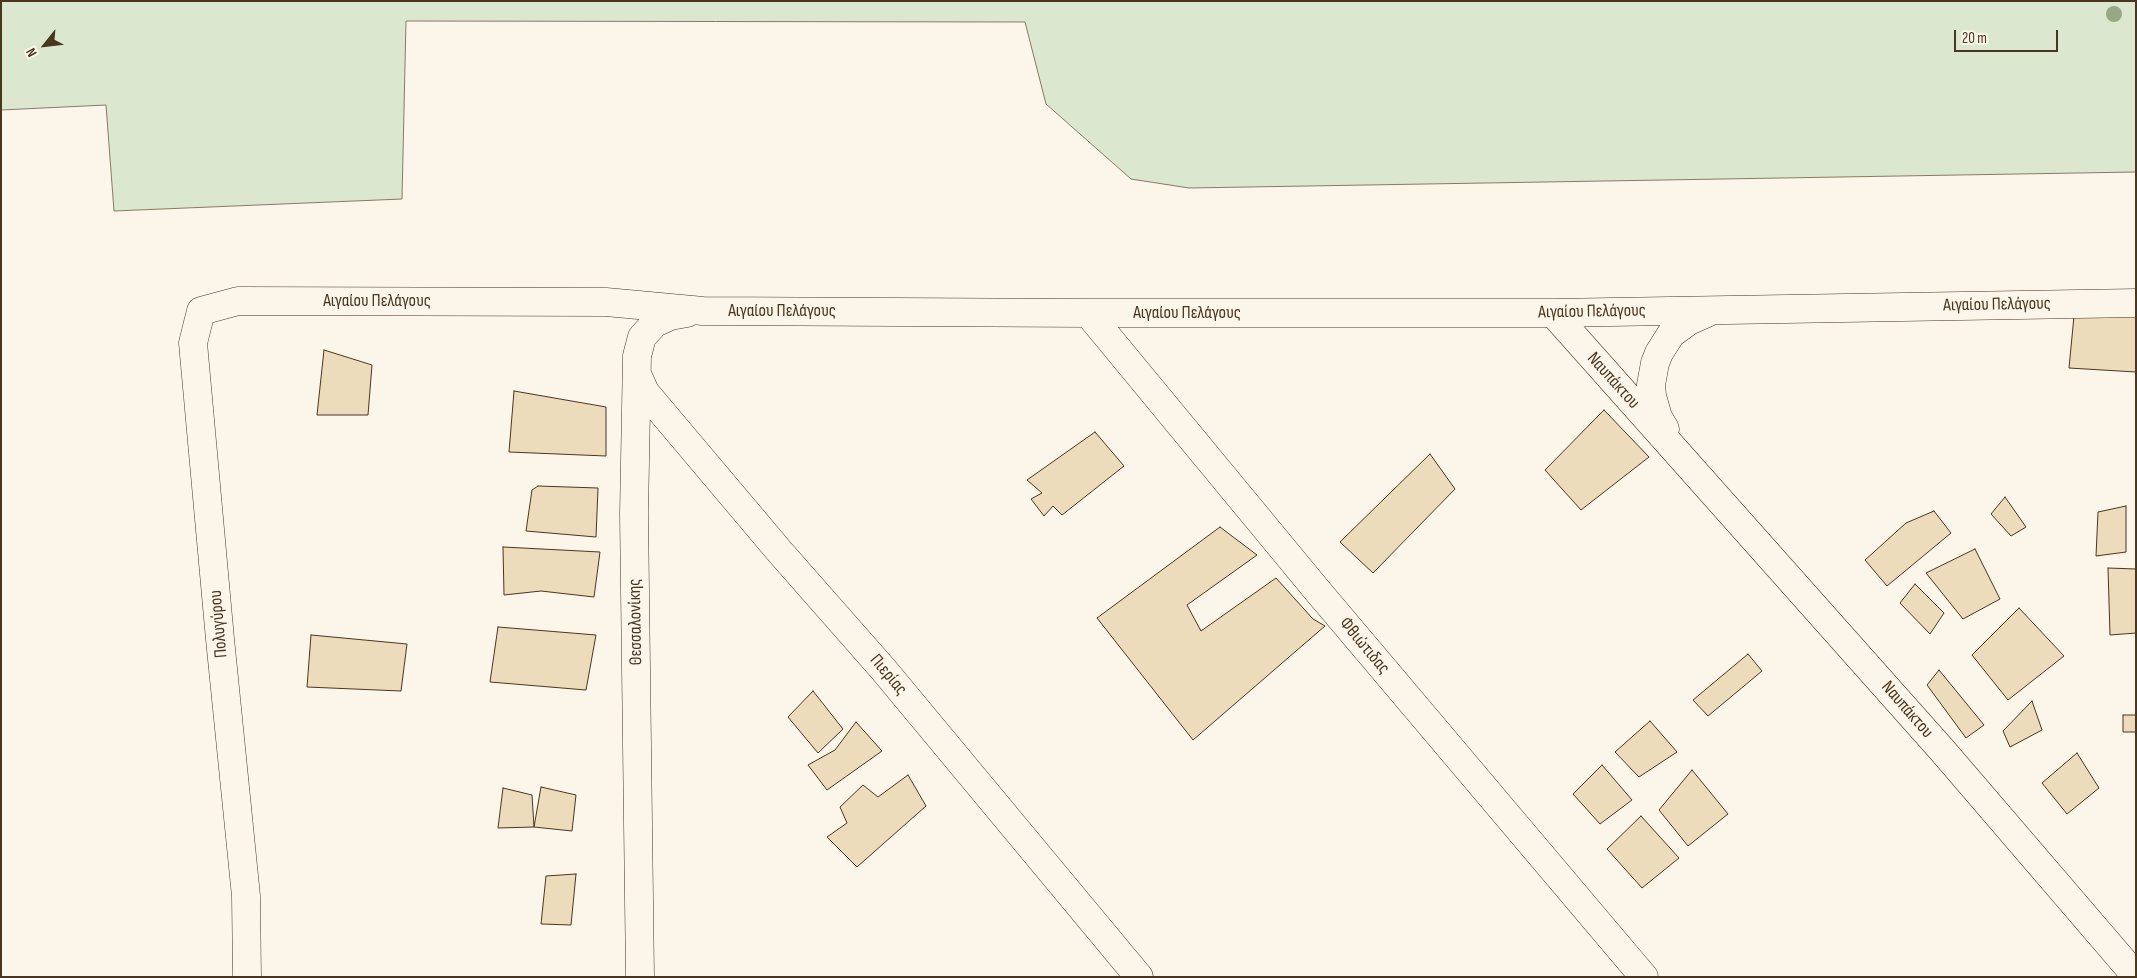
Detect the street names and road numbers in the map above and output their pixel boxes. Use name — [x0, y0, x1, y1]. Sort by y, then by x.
street label: Αιγαίου Πελάγους — [323, 290, 431, 312]
street label: Αιγαίου Πελάγους — [1943, 293, 2051, 317]
street label: Αιγαίου Πελάγους — [728, 300, 836, 322]
street label: Αιγαίου Πελάγους — [1538, 300, 1646, 324]
street label: Αιγαίου Πελάγους — [1133, 302, 1241, 324]
street label: Ναυπάκτου — [1582, 348, 1644, 414]
street label: Θεσσαλονίκης — [624, 578, 648, 666]
street label: Πολυγύρου — [205, 589, 233, 659]
street label: Φθιώτιδας — [1334, 613, 1394, 679]
street label: Πιερίας — [865, 650, 911, 700]
street label: Ναυπάκτου — [1876, 677, 1938, 743]

